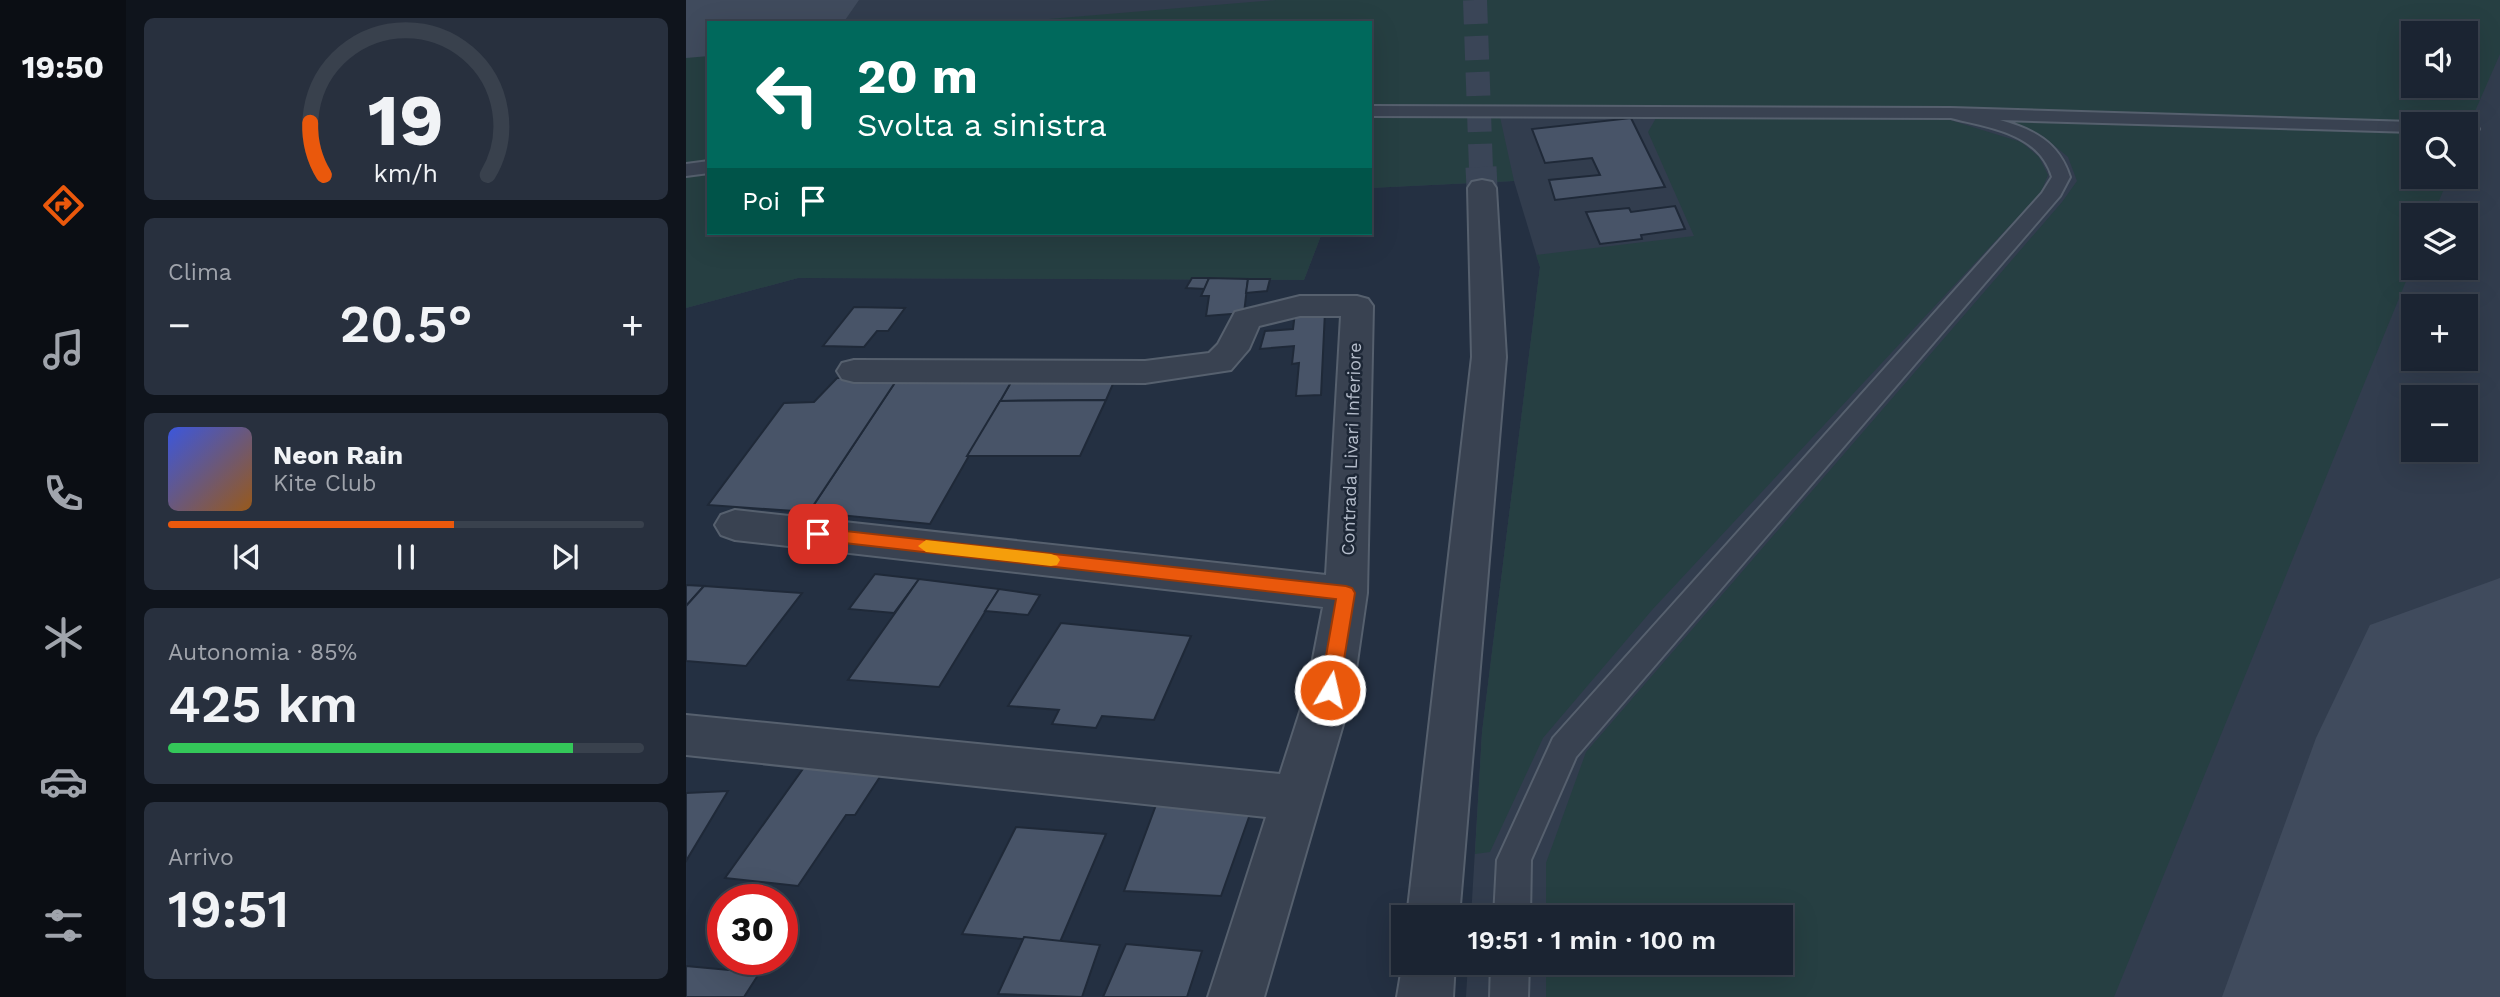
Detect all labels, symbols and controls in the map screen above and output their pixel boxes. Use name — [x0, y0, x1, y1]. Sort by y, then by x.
map controls — [2401, 21, 2478, 462]
button: sound — [2401, 21, 2478, 98]
text: 20 m — [857, 47, 978, 105]
text: 19:50 — [22, 48, 104, 86]
icon: left — [742, 49, 833, 140]
text: 19 — [368, 77, 444, 163]
text: Svolta a sinistra — [857, 106, 1107, 144]
button: search — [2401, 112, 2478, 189]
text: km/h — [374, 159, 438, 188]
icon: directions — [39, 181, 88, 230]
icon: arrive — [794, 182, 832, 220]
text: Poi — [742, 186, 780, 216]
button: layers — [2401, 203, 2478, 280]
text: Clima — [168, 259, 232, 286]
text: 20.5° — [340, 294, 472, 355]
button: + — [2401, 294, 2478, 371]
text: − — [168, 303, 191, 347]
text: + — [621, 303, 644, 347]
icon: music — [39, 325, 88, 374]
street label: Contrada Livari Inferiore — [1337, 342, 1365, 556]
button: − — [2401, 385, 2478, 462]
text: Neon Rain — [273, 440, 403, 470]
icon: phone — [39, 469, 88, 518]
text: Kite Club — [273, 470, 376, 497]
pin — [788, 504, 848, 564]
icon: arrive — [799, 515, 837, 553]
icon: previous — [228, 538, 266, 576]
icon: pause — [387, 538, 425, 576]
icon: next — [546, 538, 584, 576]
icon: climate — [39, 613, 88, 662]
text: Autonomia · 85% — [168, 639, 357, 666]
position arrow — [1293, 653, 1367, 727]
text: 425 km — [168, 674, 358, 735]
icon: car — [39, 757, 88, 806]
text: Arrivo — [168, 844, 234, 871]
text: 19:51 — [168, 879, 289, 940]
speed limit sign: 30 — [707, 884, 798, 975]
icon: filters — [39, 901, 88, 950]
text: 19:51 · 1 min · 100 m — [1468, 925, 1716, 955]

